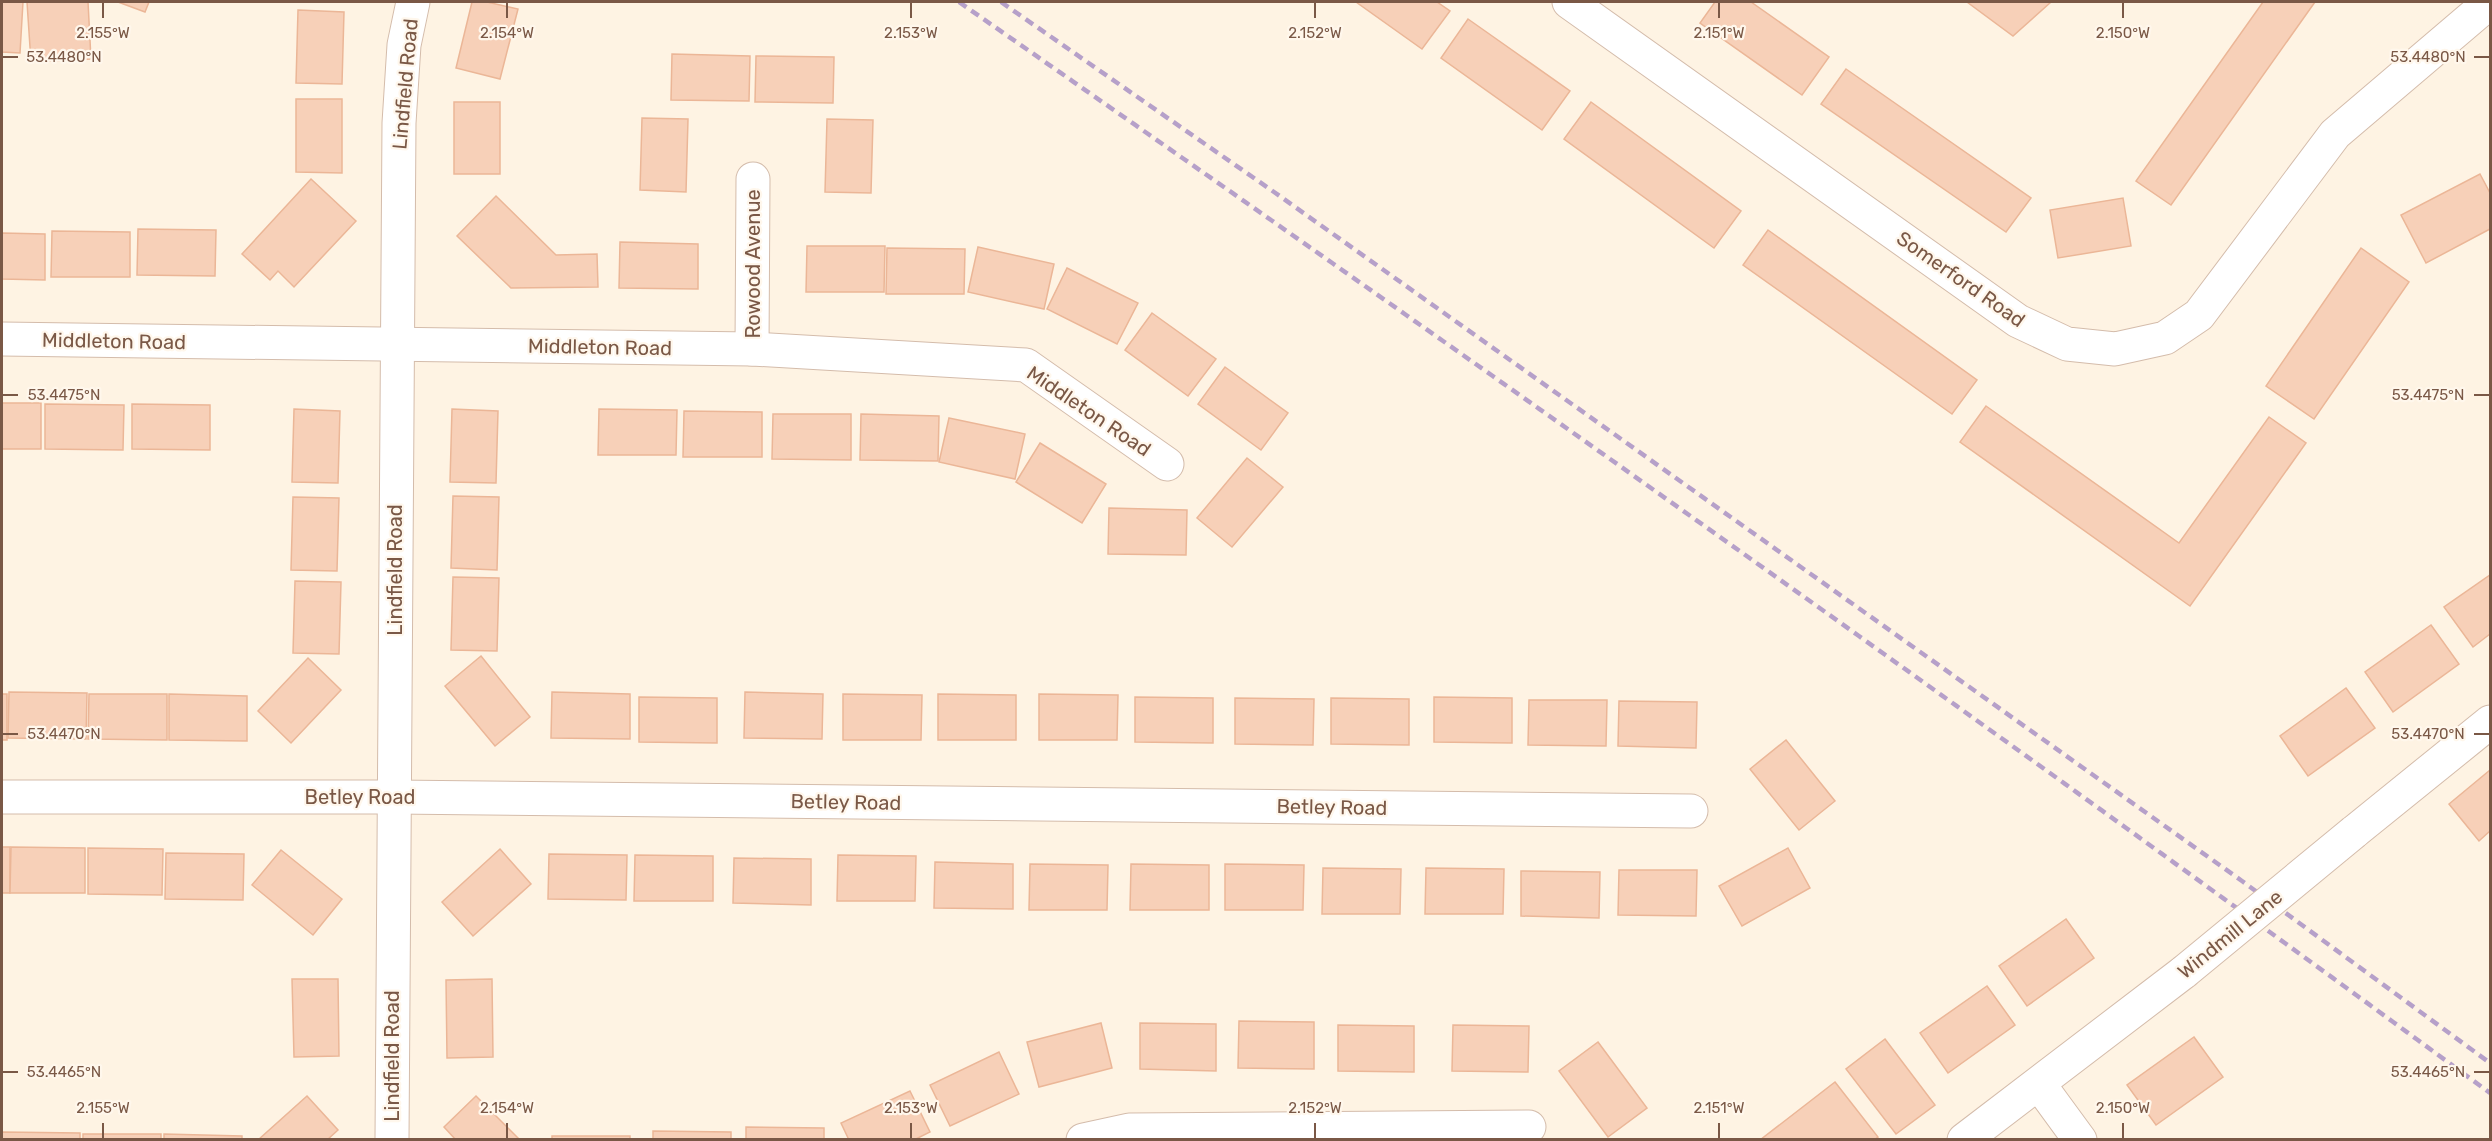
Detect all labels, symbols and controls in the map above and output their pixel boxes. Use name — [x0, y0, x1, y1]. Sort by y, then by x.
street label: Lindfield Road — [387, 18, 423, 150]
text: 2.155°W — [76, 24, 130, 42]
text: 2.154°W — [480, 24, 534, 42]
text: 2.153°W — [884, 24, 938, 42]
text: 2.152°W — [1288, 24, 1342, 42]
text: 2.151°W — [1694, 24, 1744, 42]
text: 2.150°W — [2096, 24, 2150, 42]
text: 53.4480°N — [26, 48, 102, 66]
text: 53.4480°N — [2390, 48, 2466, 66]
street label: Rowood Avenue — [741, 189, 765, 339]
street label: Somerford Road — [1892, 226, 2030, 332]
street label: Middleton Road — [42, 328, 186, 354]
street label: Middleton Road — [528, 334, 672, 360]
street label: Middleton Road — [1023, 361, 1155, 461]
text: 53.4475°N — [28, 386, 100, 404]
text: 53.4475°N — [2392, 386, 2464, 404]
street label: Lindfield Road — [383, 504, 407, 636]
text: 53.4470°N — [27, 725, 101, 743]
text: 53.4470°N — [2391, 725, 2465, 743]
street label: Betley Road — [305, 785, 415, 809]
street label: Betley Road — [790, 789, 902, 815]
street label: Betley Road — [1276, 794, 1388, 820]
street label: Windmill Lane — [2173, 884, 2287, 984]
street label: Lindfield Road — [380, 990, 404, 1122]
text: 53.4465°N — [27, 1063, 101, 1081]
text: 53.4465°N — [2391, 1063, 2465, 1081]
text: 2.155°W — [76, 1099, 130, 1117]
text: 2.154°W — [480, 1099, 534, 1117]
text: 2.153°W — [884, 1099, 938, 1117]
text: 2.152°W — [1288, 1099, 1342, 1117]
text: 2.151°W — [1694, 1099, 1744, 1117]
text: 2.150°W — [2096, 1099, 2150, 1117]

